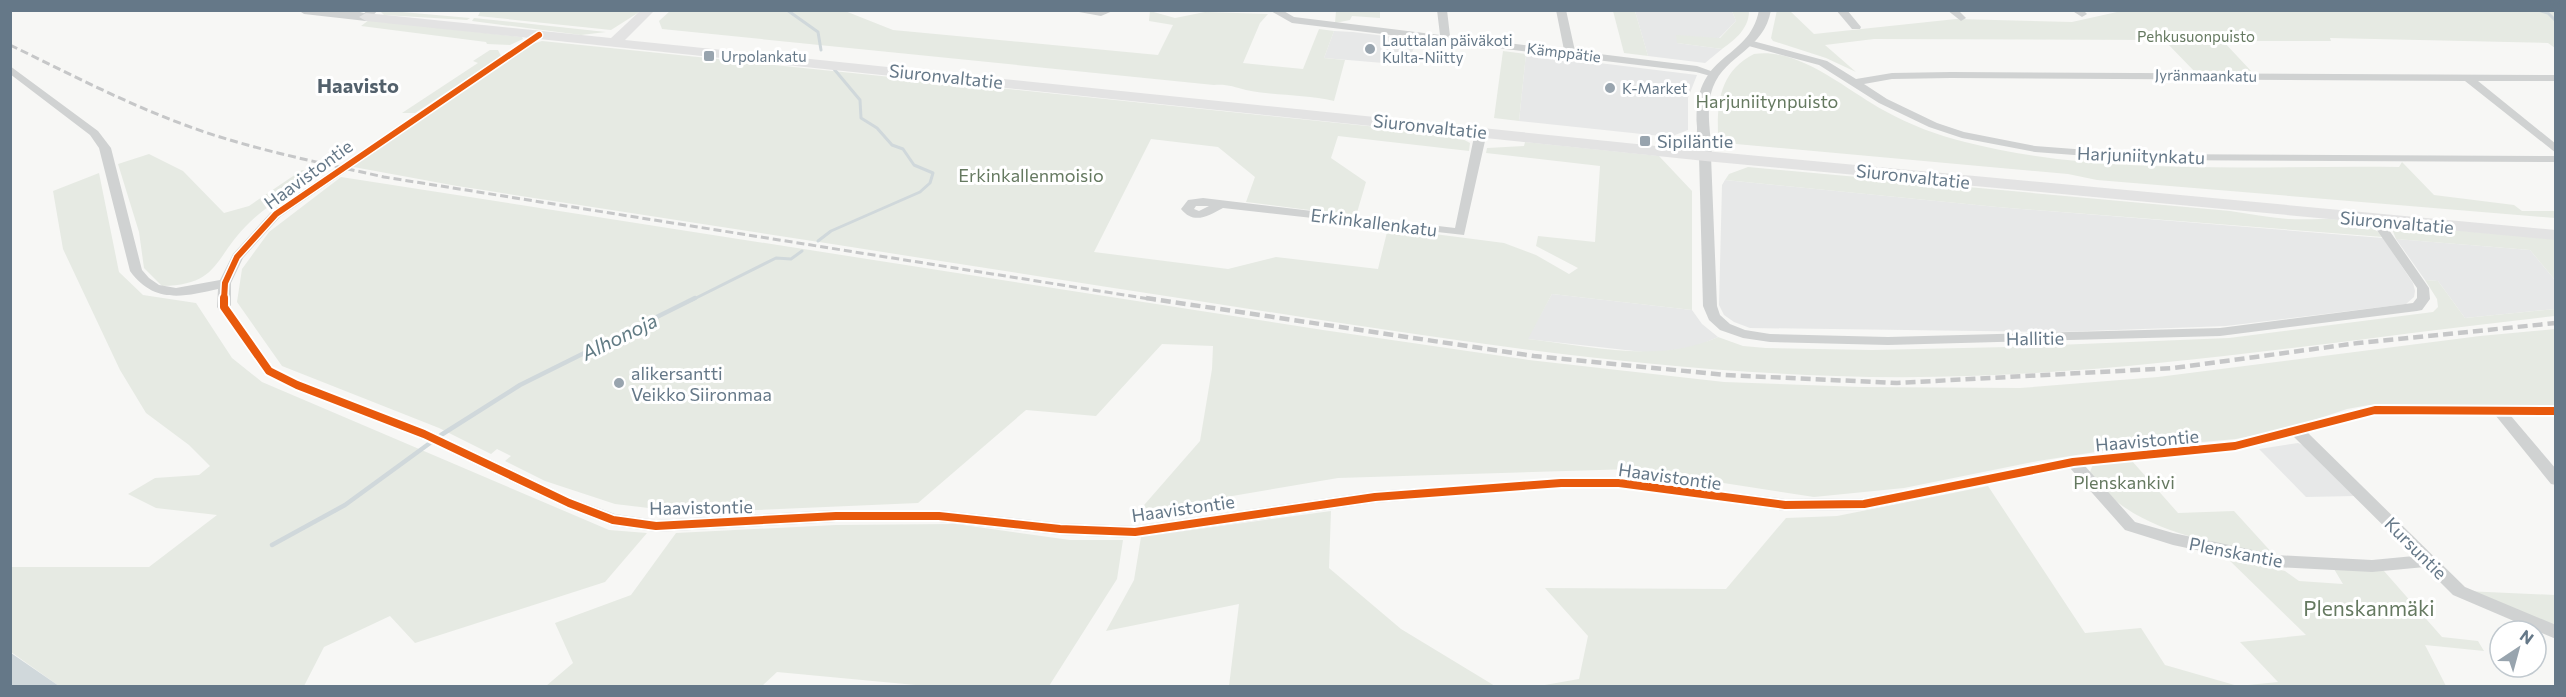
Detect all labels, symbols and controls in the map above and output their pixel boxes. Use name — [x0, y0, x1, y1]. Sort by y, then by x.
park label: Pehkusuonpuisto — [2137, 27, 2255, 45]
place label: Lauttalan päiväkoti Kulta-Niitty — [1382, 31, 1513, 66]
street label: Kämppätie — [1526, 39, 1602, 65]
marker: Lauttalan päiväkoti Kulta-Niitty — [1363, 42, 1377, 56]
place label: Urpolankatu — [721, 47, 807, 65]
marker: Urpolankatu — [702, 49, 716, 63]
street label: Siuronvaltatie — [888, 59, 1004, 93]
street label: Jyränmaankatu — [2155, 65, 2257, 85]
district label: Haavisto — [317, 73, 399, 97]
place label: K-Market — [1622, 79, 1687, 97]
marker: K-Market — [1603, 81, 1617, 95]
park label: Harjuniitynpuisto — [1696, 90, 1838, 112]
street label: Siuronvaltatie — [1372, 109, 1488, 143]
place label: Sipiläntie — [1657, 130, 1733, 152]
marker: Sipiläntie — [1638, 134, 1652, 148]
street label: Haavistontie — [259, 135, 357, 213]
street label: Harjuniitynkatu — [2077, 142, 2205, 168]
street label: Siuronvaltatie — [1855, 159, 1971, 193]
park label: Erkinkallenmoisio — [958, 164, 1104, 186]
street label: Erkinkallenkatu — [1309, 203, 1439, 241]
street label: Siuronvaltatie — [2339, 206, 2455, 238]
water label: Alhonoja — [576, 307, 661, 365]
street label: Hallitie — [2006, 326, 2064, 350]
place label: alikersantti Veikko Siironmaa — [631, 362, 772, 405]
marker: alikersantti Veikko Siironmaa — [612, 376, 626, 390]
street label: Haavistontie — [2094, 425, 2200, 455]
street label: Haavistontie — [1617, 458, 1723, 494]
park label: Plenskankivi — [2073, 471, 2175, 493]
street label: Haavistontie — [1130, 490, 1236, 526]
street label: Haavistontie — [649, 495, 753, 519]
street label: Kursuntie — [2380, 512, 2452, 584]
street label: Plenskantie — [2187, 532, 2285, 572]
park label: Plenskanmäki — [2303, 595, 2435, 620]
north arrow — [2488, 619, 2548, 679]
text: N — [2517, 625, 2538, 648]

